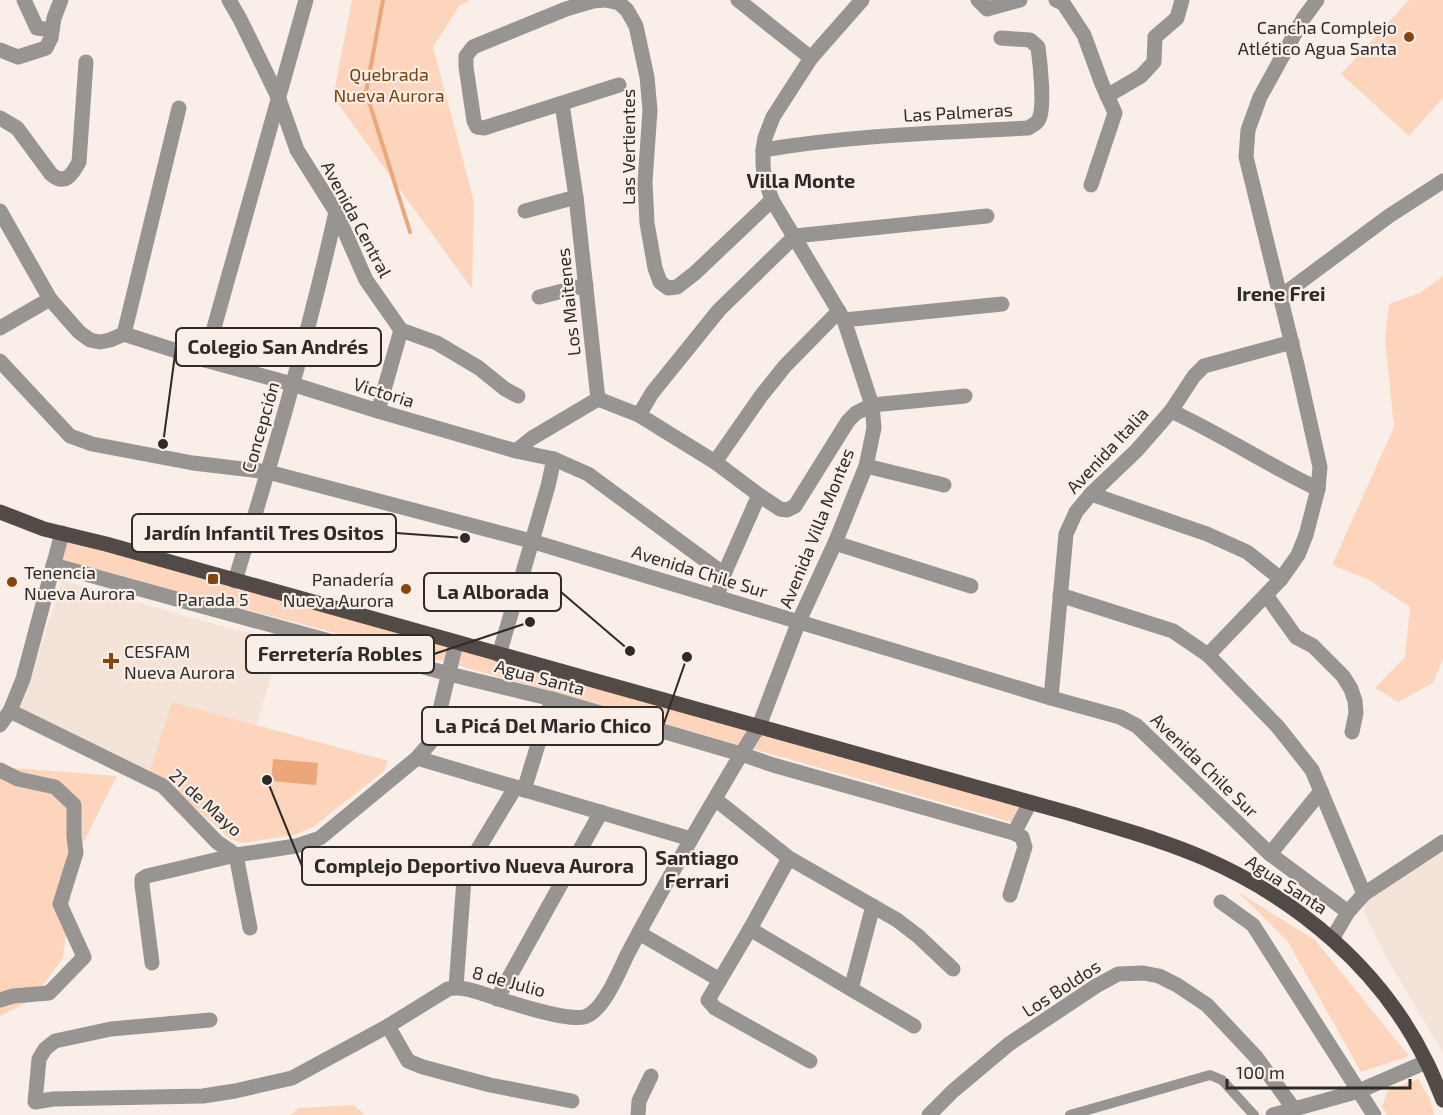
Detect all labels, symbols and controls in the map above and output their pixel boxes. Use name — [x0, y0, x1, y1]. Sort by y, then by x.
place label: Cancha Complejo Atlético Agua Santa — [1238, 16, 1397, 59]
marker: Cancha Complejo Atlético Agua Santa — [1402, 30, 1416, 44]
park label: Quebrada Nueva Aurora — [333, 63, 445, 106]
street label: Las Vertientes — [617, 89, 639, 205]
street label: Las Palmeras — [903, 98, 1013, 126]
street label: Avenida Central — [317, 157, 397, 282]
district label: Villa Monte — [747, 168, 855, 192]
street label: Los Maitenes — [551, 247, 585, 357]
district label: Irene Frei — [1236, 281, 1326, 305]
callout: Colegio San Andrés — [176, 328, 381, 366]
text: Colegio San Andrés — [188, 334, 368, 358]
street label: Victoria — [351, 372, 417, 412]
street label: Concepción — [237, 379, 283, 475]
street label: Avenida Italia — [1061, 402, 1153, 498]
street label: Avenida Villa Montes — [774, 445, 858, 611]
callout: Jardín Infantil Tres Ositos — [132, 514, 396, 552]
text: Jardín Infantil Tres Ositos — [144, 520, 384, 544]
street label: Avenida Chile Sur — [629, 540, 771, 602]
place label: Tenencia Nueva Aurora — [24, 561, 135, 604]
place label: Panadería Nueva Aurora — [283, 568, 394, 611]
marker: Parada 5 — [206, 572, 220, 586]
callout: La Alborada — [424, 573, 561, 611]
marker: Tenencia Nueva Aurora — [5, 575, 19, 589]
text: La Alborada — [437, 579, 549, 603]
marker: Panadería Nueva Aurora — [399, 582, 413, 596]
place label: Parada 5 — [177, 588, 249, 610]
callout: Ferretería Robles — [246, 635, 434, 673]
place label: CESFAM Nueva Aurora — [124, 640, 235, 683]
text: Ferretería Robles — [258, 641, 422, 665]
marker: CESFAM Nueva Aurora — [102, 652, 120, 670]
street label: Agua Santa — [492, 654, 588, 700]
callout: La Picá Del Mario Chico — [422, 707, 663, 745]
street label: Avenida Chile Sur — [1147, 708, 1263, 822]
text: La Picá Del Mario Chico — [435, 713, 651, 737]
street label: 21 de Mayo — [165, 764, 247, 840]
district label: Santiago Ferrari — [655, 845, 739, 892]
callout: Complejo Deportivo Nueva Aurora — [302, 847, 646, 885]
street label: Agua Santa — [1242, 850, 1332, 918]
text: Complejo Deportivo Nueva Aurora — [314, 853, 634, 877]
street label: Los Boldos — [1018, 955, 1104, 1021]
street label: 8 de Julio — [470, 961, 548, 1001]
scale bar — [1227, 1052, 1410, 1090]
text: 100 m — [1236, 1061, 1285, 1083]

